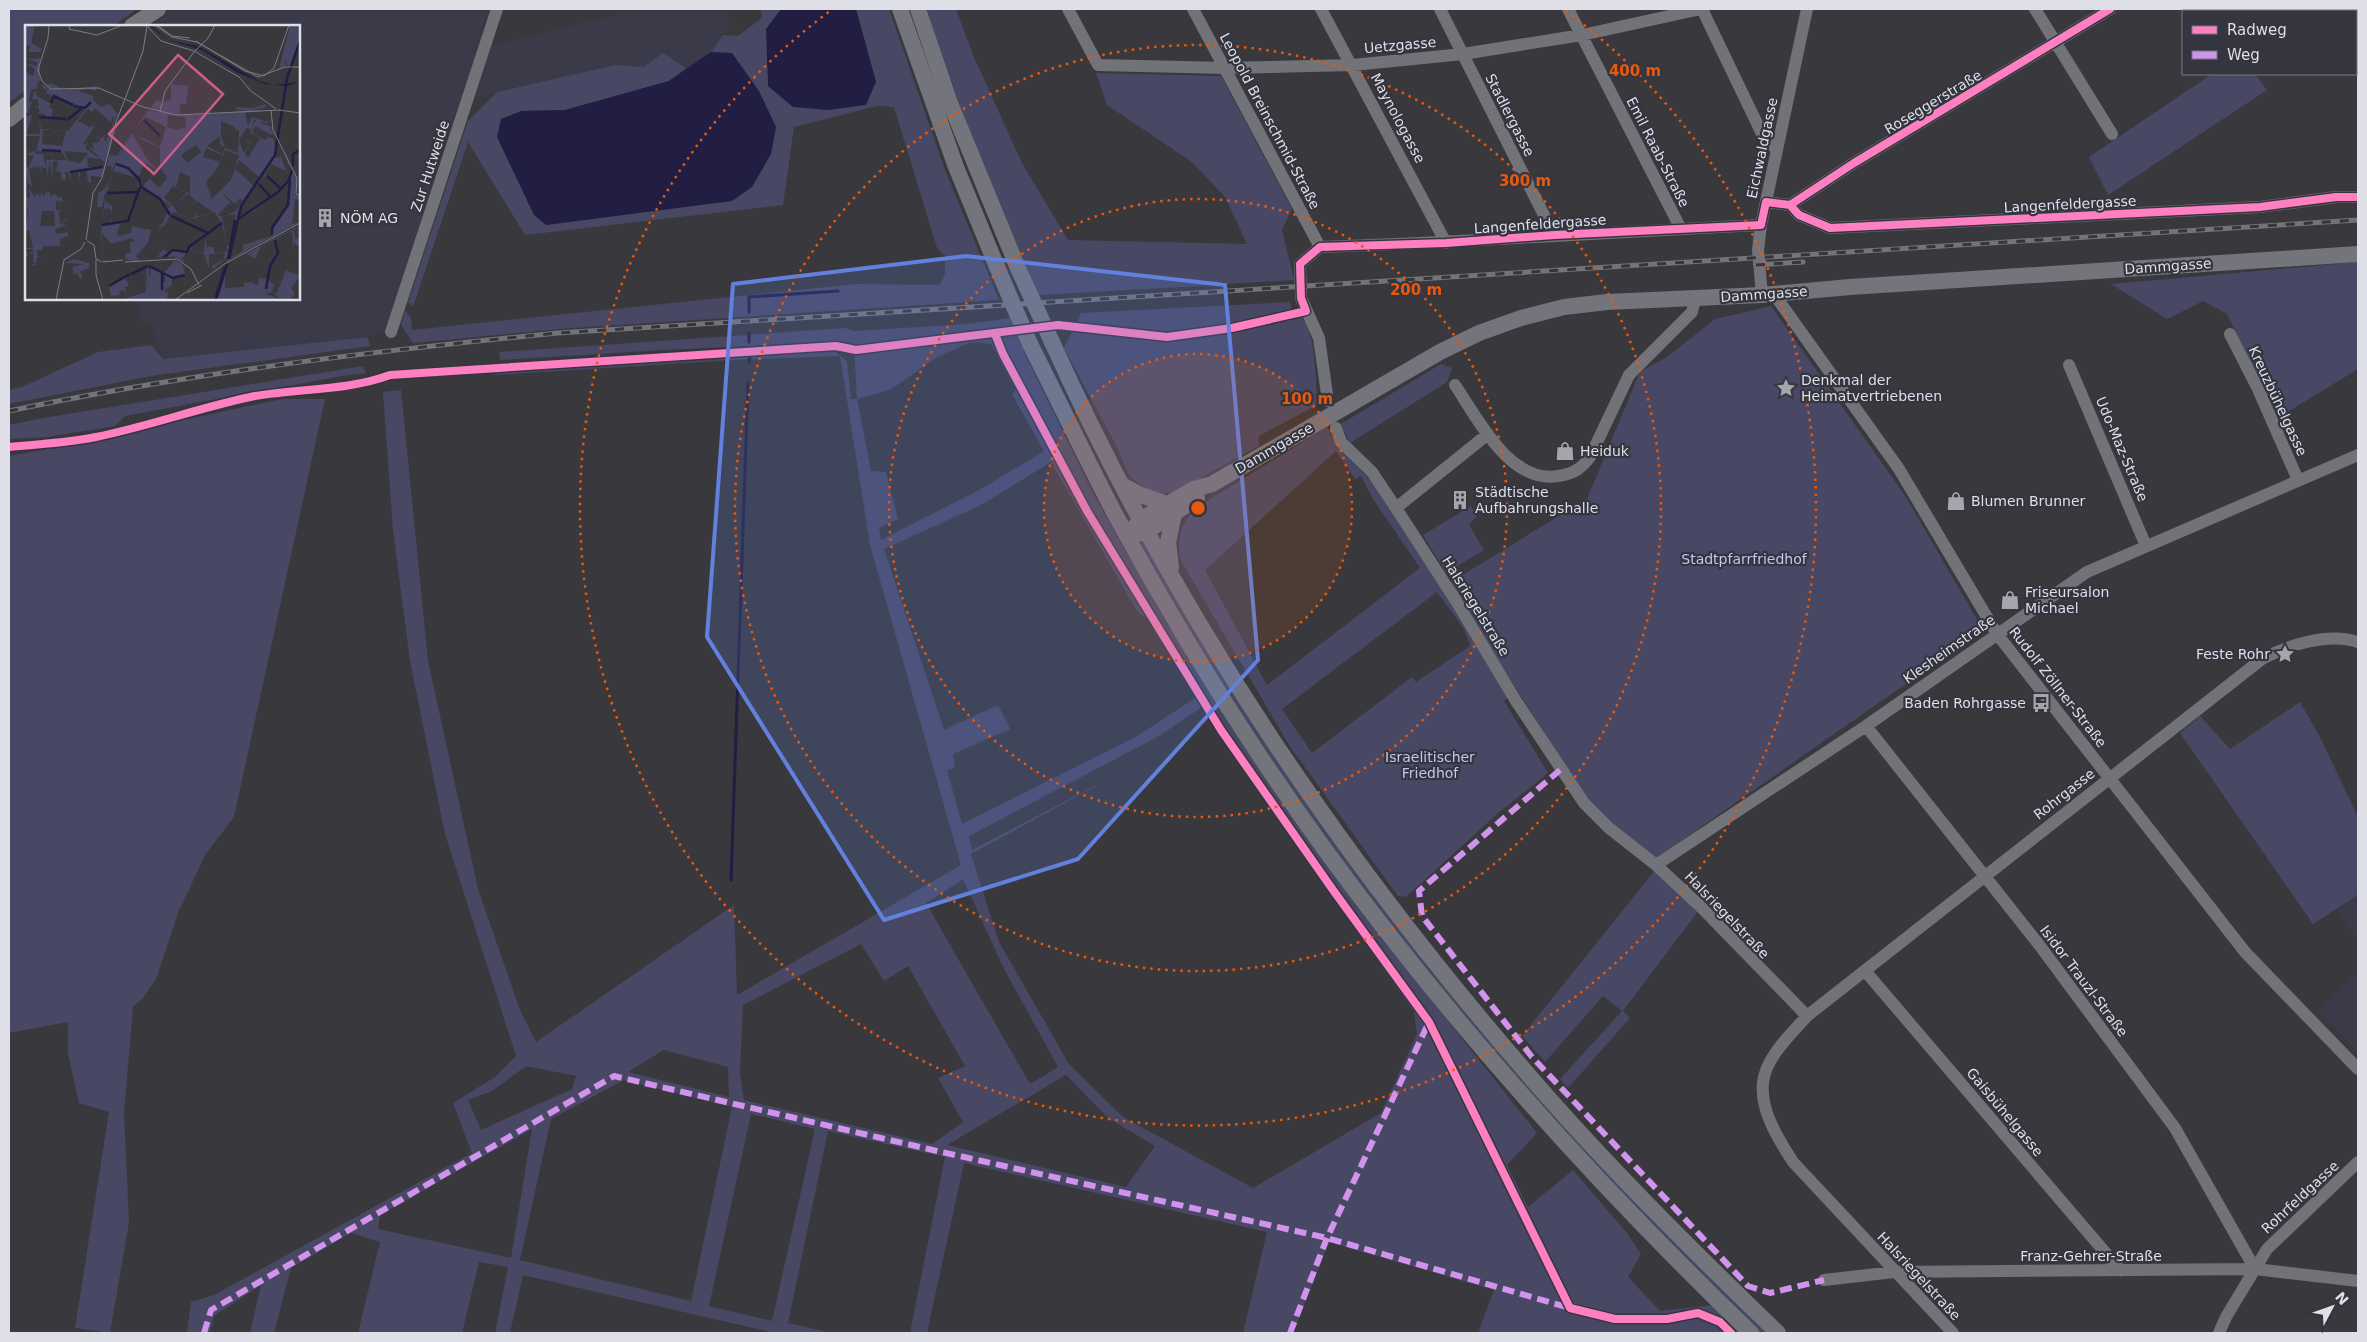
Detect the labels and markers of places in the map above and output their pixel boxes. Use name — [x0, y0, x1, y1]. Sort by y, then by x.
building icon: NÖM AG — [314, 207, 336, 229]
place label: NÖM AG — [340, 209, 398, 226]
place label: Denkmal der Heimatvertriebenen — [1801, 372, 1942, 404]
place icon: Denkmal der Heimatvertriebenen — [1775, 377, 1797, 399]
shop icon: Heiduk — [1554, 440, 1576, 462]
place label: Heiduk — [1580, 443, 1630, 459]
place label: Städtische Aufbahrungshalle — [1475, 484, 1598, 516]
building icon: Städtische Aufbahrungshalle — [1449, 489, 1471, 511]
shop icon: Blumen Brunner — [1945, 490, 1967, 512]
place label: Blumen Brunner — [1971, 493, 2086, 509]
centre of rings — [1189, 499, 1207, 517]
place label: Friseursalon Michael — [2025, 584, 2109, 616]
shop icon: Friseursalon Michael — [1999, 589, 2021, 611]
place icon: Feste Rohr — [2274, 643, 2296, 665]
place label: Feste Rohr — [2196, 646, 2270, 662]
bus stop icon: Baden Rohrgasse — [2030, 692, 2052, 714]
place label: Baden Rohrgasse — [1904, 695, 2026, 711]

